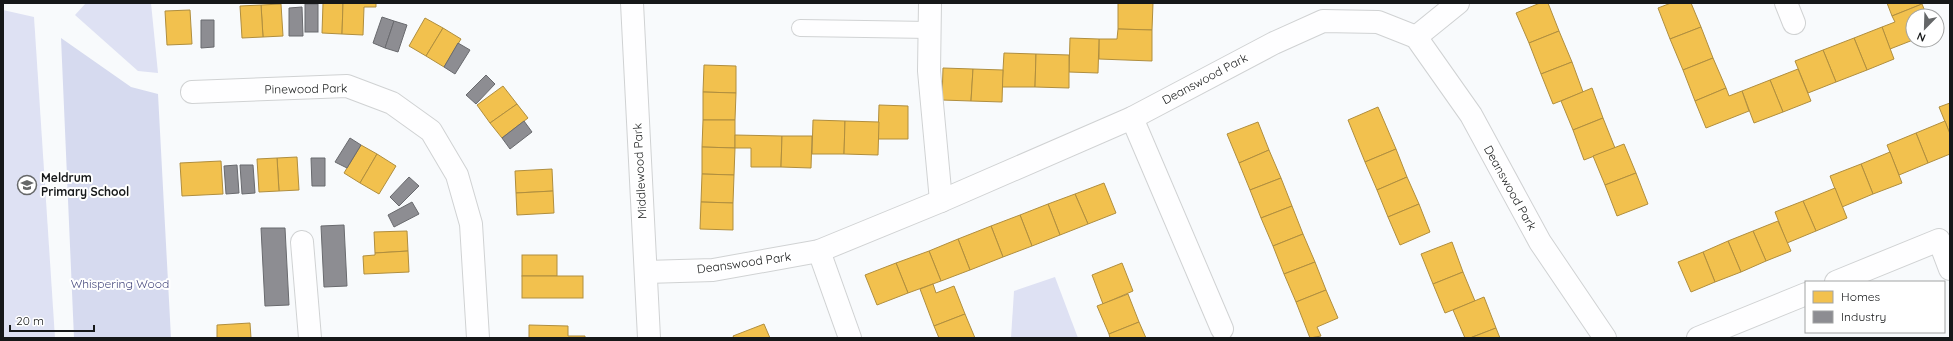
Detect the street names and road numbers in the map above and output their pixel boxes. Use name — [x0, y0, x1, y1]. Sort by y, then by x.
street label: Deanswood Park — [1159, 50, 1250, 107]
street label: Pinewood Park — [264, 80, 348, 97]
street label: Middlewood Park — [630, 123, 650, 219]
street label: Deanswood Park — [1481, 143, 1540, 233]
street label: Deanswood Park — [696, 248, 792, 277]

